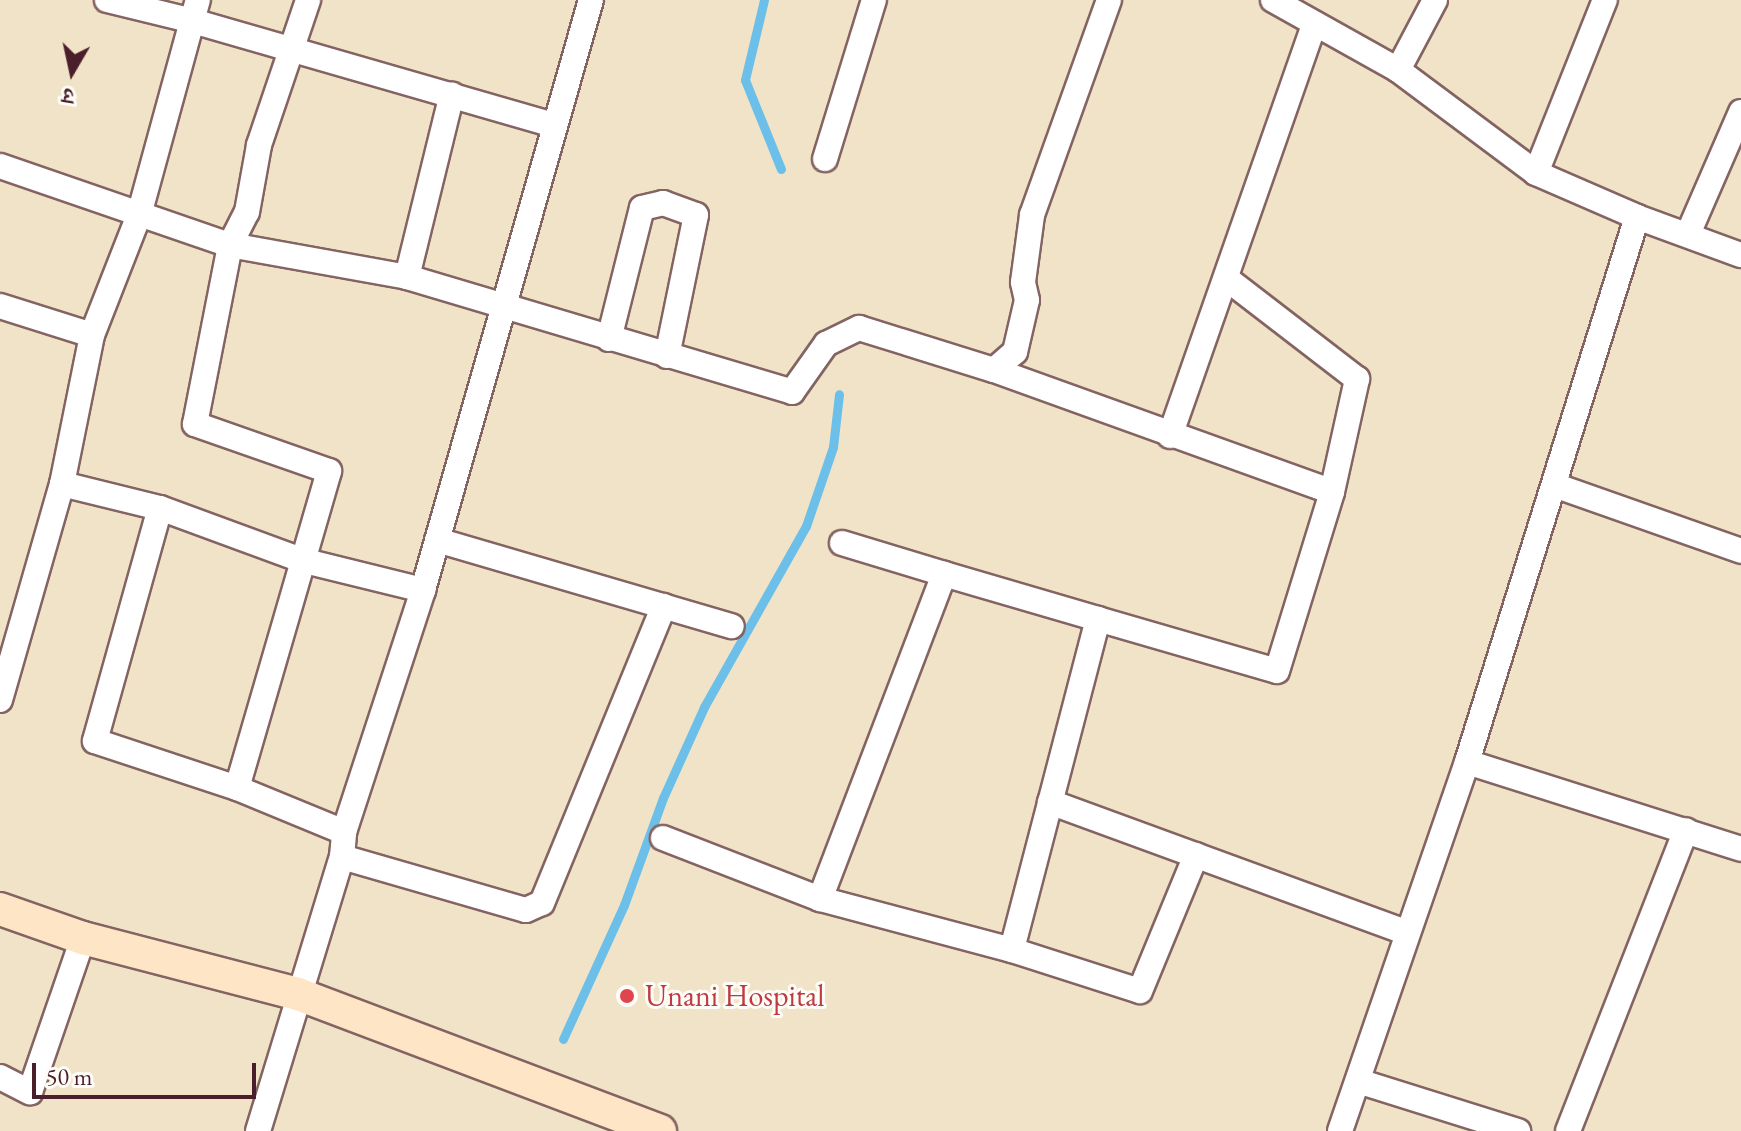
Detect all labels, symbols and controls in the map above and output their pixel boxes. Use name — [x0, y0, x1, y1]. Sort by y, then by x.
north arrow — [32, 32, 112, 112]
text: उ — [60, 81, 76, 111]
place label: Unani Hospital — [645, 978, 824, 1014]
marker: Unani Hospital — [616, 985, 638, 1007]
scale bar — [36, 1047, 260, 1097]
text: 50 m — [46, 1061, 93, 1092]

